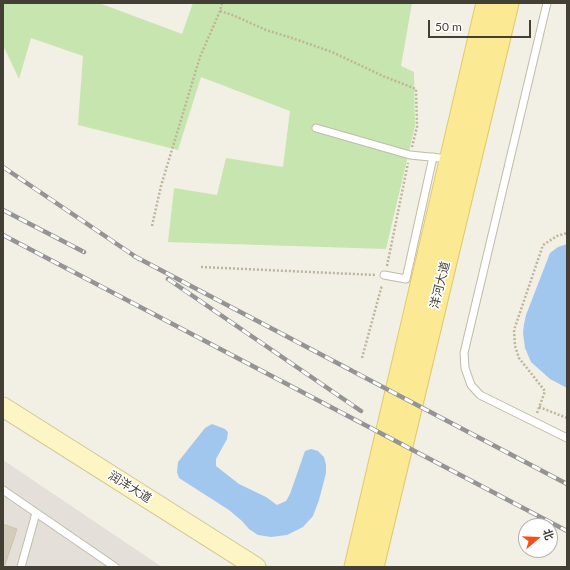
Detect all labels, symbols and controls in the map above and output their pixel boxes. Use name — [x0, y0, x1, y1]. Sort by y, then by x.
scale bar — [430, 12, 533, 38]
text: 50 m — [435, 19, 462, 34]
street label: 洋河大道 — [427, 260, 453, 310]
street label: 润洋大道 — [106, 468, 154, 506]
north arrow — [518, 518, 558, 558]
text: 北 — [541, 527, 557, 542]

